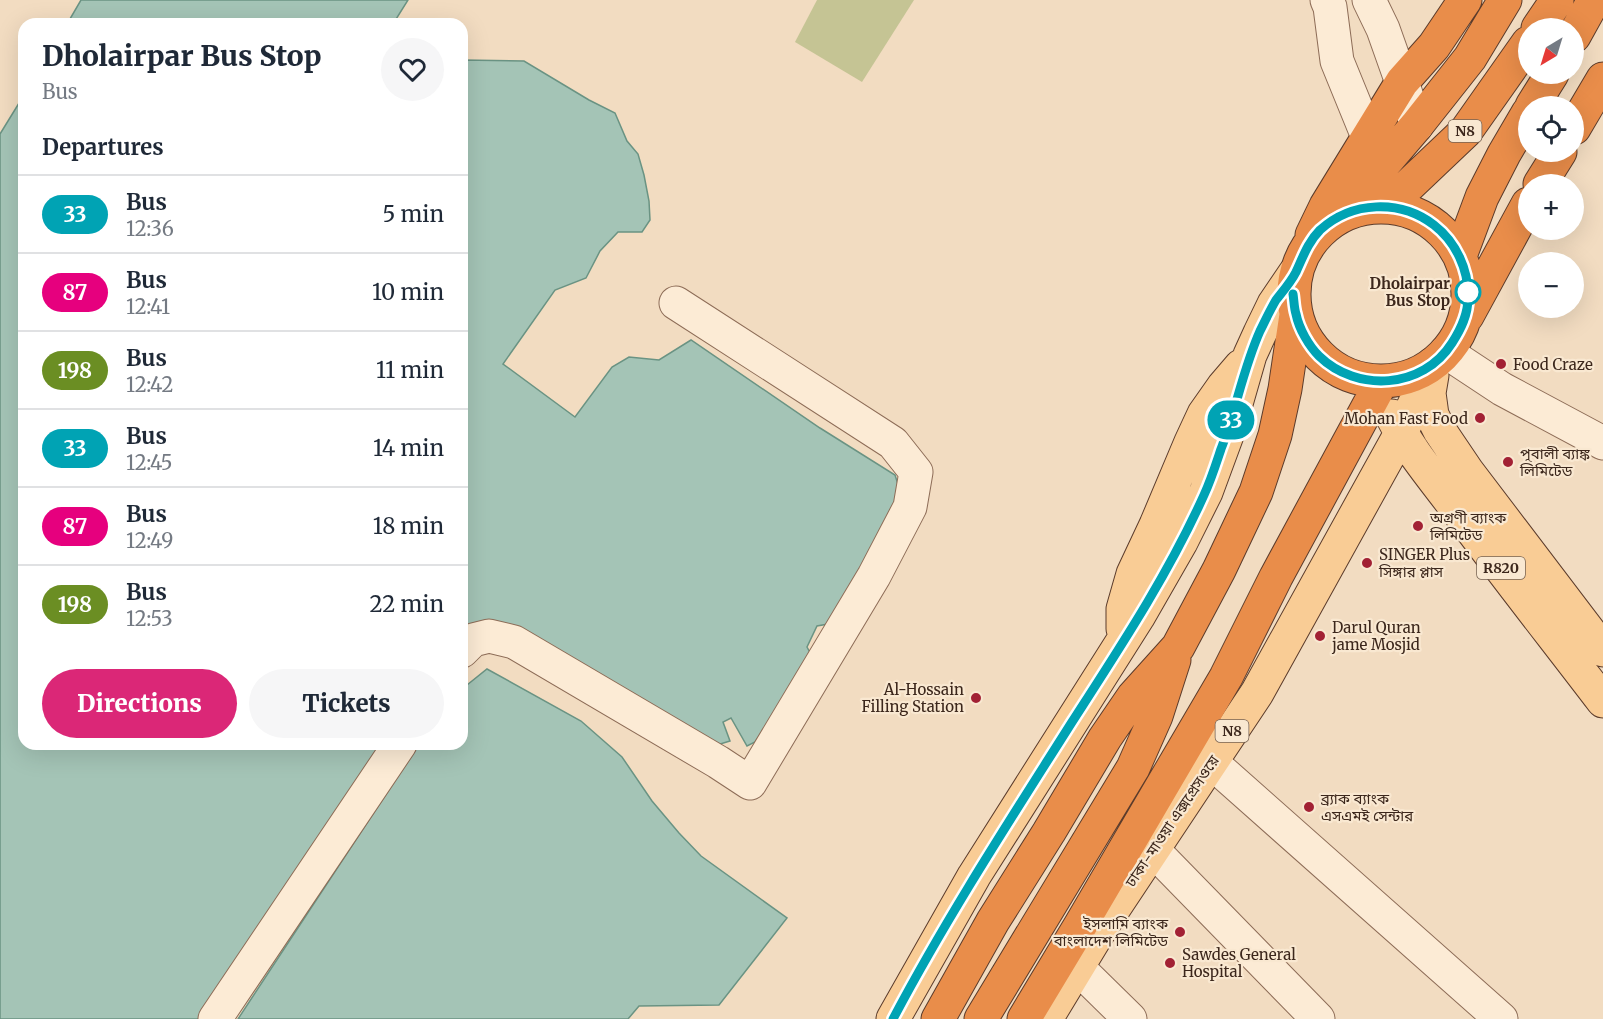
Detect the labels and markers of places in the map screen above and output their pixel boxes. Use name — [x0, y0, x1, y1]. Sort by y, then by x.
place label: Dholairpar Bus Stop — [1370, 274, 1450, 310]
marker: Dholairpar Bus Stop — [1455, 279, 1481, 305]
place label: Food Craze — [1513, 355, 1593, 374]
marker: Food Craze — [1494, 357, 1508, 371]
place label: Mohan Fast Food — [1344, 409, 1468, 428]
marker: Mohan Fast Food — [1473, 411, 1487, 425]
place label: পূবালী ব্যাঙ্ক লিমিটেড — [1519, 444, 1590, 480]
marker: পূবালী ব্যাঙ্ক লিমিটেড — [1501, 455, 1515, 469]
place label: অগ্রণী ব্যাংক লিমিটেড — [1429, 508, 1507, 544]
marker: অগ্রণী ব্যাংক লিমিটেড — [1411, 519, 1425, 533]
place label: SINGER Plus সিঙ্গার প্লাস — [1378, 545, 1470, 581]
marker: SINGER Plus সিঙ্গার প্লাস — [1360, 556, 1374, 570]
place label: Darul Quran jame Mosjid — [1331, 618, 1421, 654]
marker: Darul Quran jame Mosjid — [1313, 629, 1327, 643]
place label: Al-Hossain Filling Station — [862, 680, 964, 716]
marker: Al-Hossain Filling Station — [969, 691, 983, 705]
place label: ব্র্যাক ব্যাংক এসএমই সেন্টার — [1320, 789, 1414, 825]
marker: ব্র্যাক ব্যাংক এসএমই সেন্টার — [1302, 800, 1316, 814]
place label: ইসলামি ব্যাংক বাংলাদেশ লিমিটেড — [1053, 914, 1169, 950]
marker: ইসলামি ব্যাংক বাংলাদেশ লিমিটেড — [1173, 925, 1187, 939]
place label: Sawdes General Hospital — [1182, 945, 1296, 981]
marker: Sawdes General Hospital — [1163, 956, 1177, 970]

